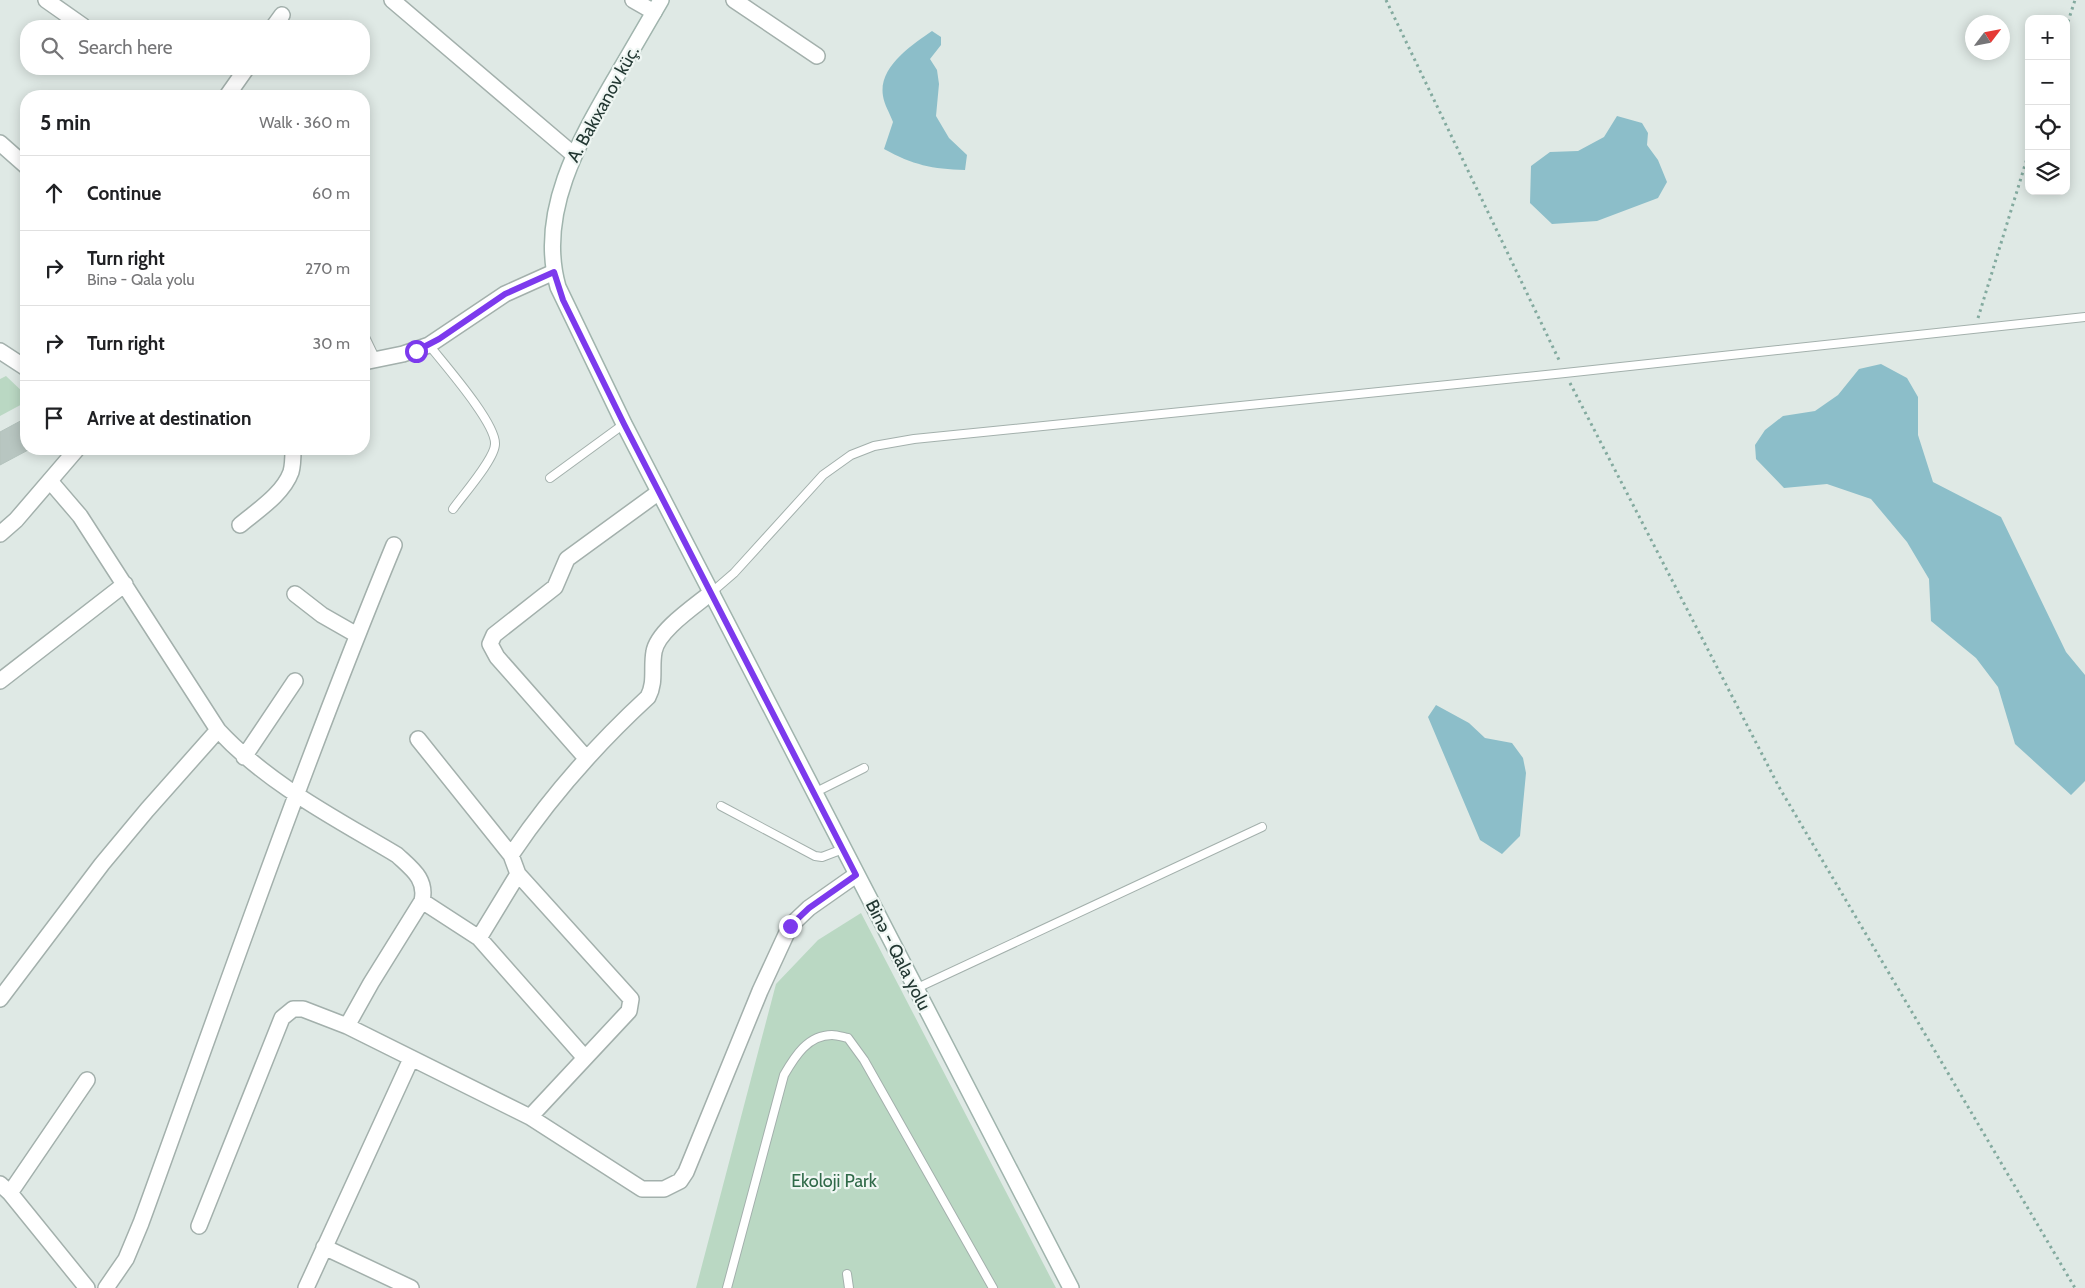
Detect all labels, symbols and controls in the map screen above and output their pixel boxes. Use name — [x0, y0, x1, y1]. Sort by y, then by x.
north arrow — [1965, 15, 2010, 60]
map controls — [2025, 15, 2070, 195]
button: + — [2025, 15, 2070, 60]
search box — [20, 20, 370, 75]
icon: search — [38, 34, 66, 62]
text: Search here — [78, 36, 172, 59]
street label: A. Bakıxanov küç. — [562, 42, 644, 166]
button: − — [2025, 60, 2070, 105]
button: locate — [2025, 105, 2070, 150]
text: 5 min — [40, 110, 91, 135]
text: Walk · 360 m — [259, 113, 350, 132]
button: layers — [2025, 150, 2070, 195]
icon: ahead — [40, 179, 68, 207]
text: Continue — [87, 182, 161, 205]
text: 60 m — [312, 184, 350, 203]
text: Turn right — [87, 247, 165, 270]
icon: right — [40, 254, 68, 282]
text: 270 m — [305, 259, 350, 278]
text: Binə - Qala yolu — [87, 270, 195, 289]
icon: right — [40, 329, 68, 357]
text: Turn right — [87, 332, 165, 355]
text: 30 m — [313, 334, 350, 353]
route start — [405, 340, 428, 363]
icon: arrive — [40, 404, 68, 432]
text: Arrive at destination — [87, 407, 251, 430]
street label: Binə - Qala yolu — [861, 896, 935, 1014]
route end — [779, 915, 802, 938]
park label: Ekoloji Park — [791, 1170, 878, 1192]

